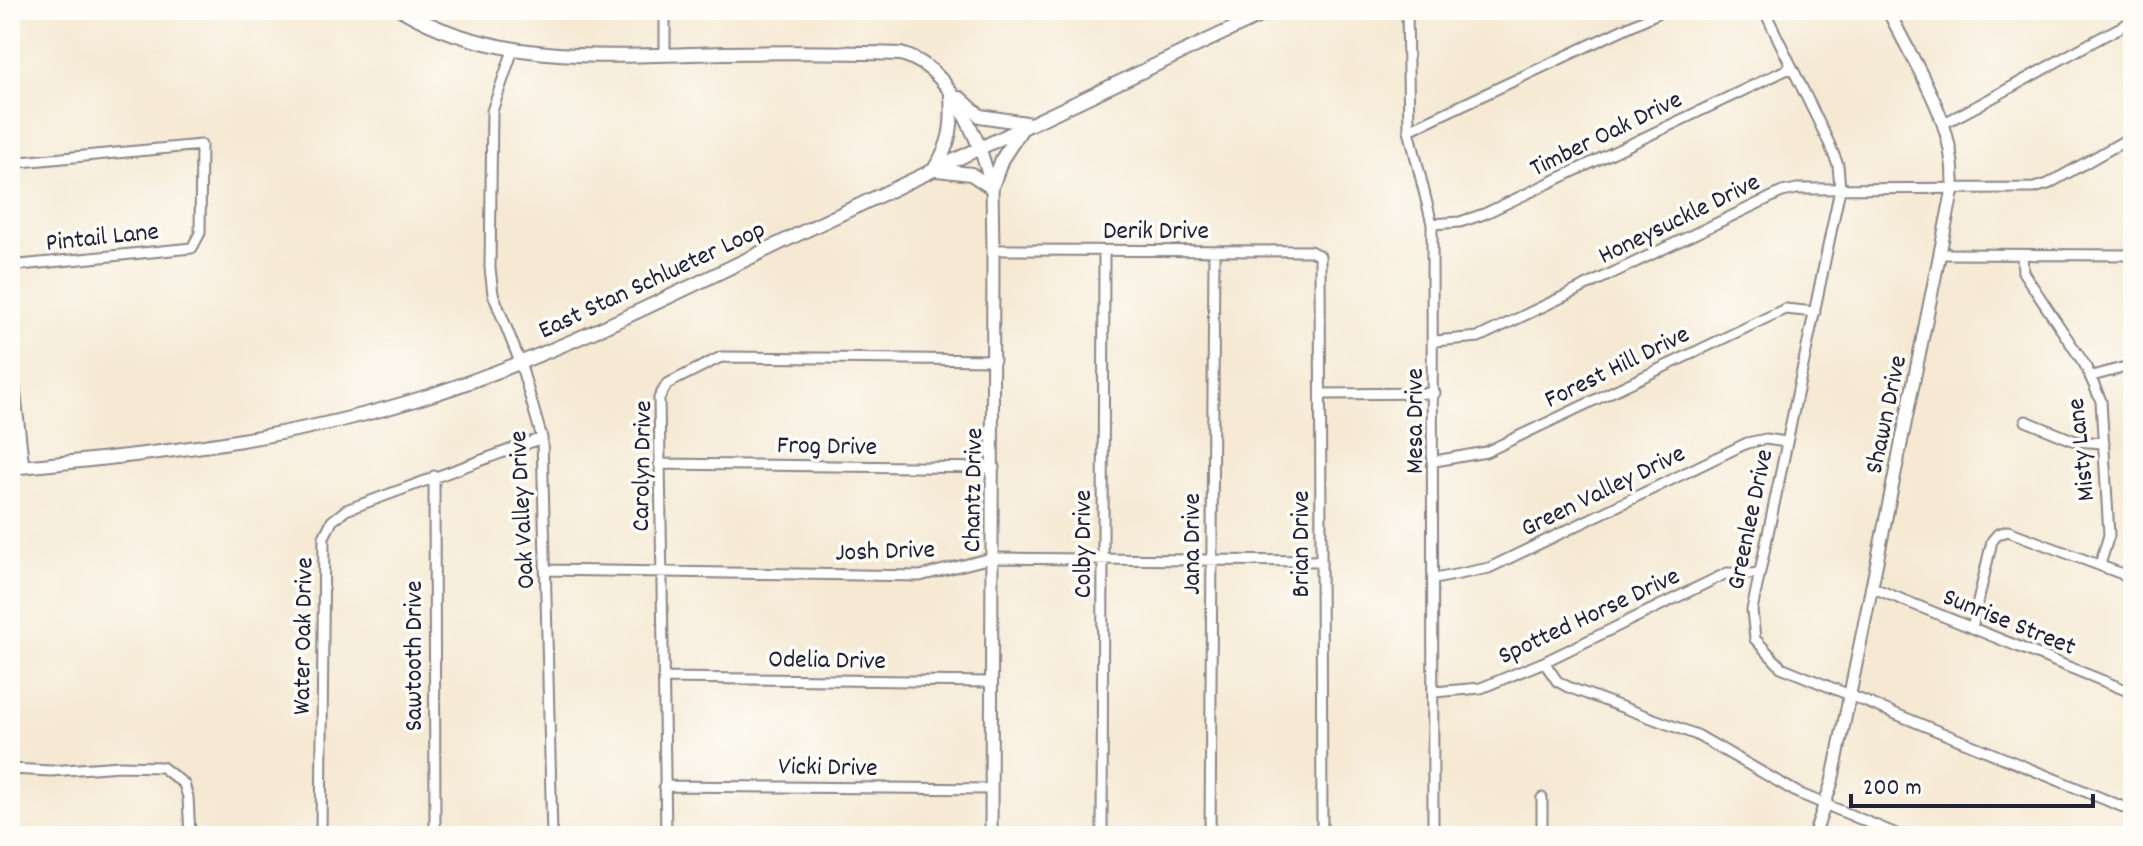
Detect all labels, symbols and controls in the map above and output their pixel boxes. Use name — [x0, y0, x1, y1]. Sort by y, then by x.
street label: Timber Oak Drive — [1524, 82, 1689, 188]
street label: Honeysuckle Drive — [1592, 165, 1767, 275]
street label: East Stan Schlueter Loop — [533, 212, 772, 350]
street label: Pintail Lane — [44, 214, 161, 263]
street label: Derik Drive — [1103, 214, 1209, 251]
street label: Forest Hill Drive — [1539, 317, 1696, 419]
street label: Shawn Drive — [1857, 352, 1918, 477]
street label: Mesa Drive — [1398, 368, 1435, 474]
street label: Misty Lane — [2059, 396, 2106, 503]
street label: Carolyn Drive — [624, 400, 663, 532]
street label: Chantz Drive — [955, 427, 994, 553]
street label: Frog Drive — [776, 428, 877, 467]
street label: Oak Valley Drive — [501, 430, 546, 590]
street label: Green Valley Drive — [1515, 436, 1692, 548]
street label: Greenlee Drive — [1718, 446, 1784, 593]
street label: Colby Drive — [1066, 490, 1103, 598]
street label: Brian Drive — [1284, 491, 1321, 598]
street label: Jana Drive — [1175, 493, 1212, 595]
street label: Josh Drive — [835, 532, 936, 573]
street label: Water Oak Drive — [285, 557, 324, 715]
street label: Spotted Horse Drive — [1492, 559, 1686, 676]
street label: Sunrise Street — [1937, 580, 2081, 667]
street label: Sawtooth Drive — [397, 581, 434, 731]
street label: Odelia Drive — [768, 642, 886, 681]
street label: Vicki Drive — [778, 749, 878, 788]
scale bar — [1851, 758, 2093, 808]
text: 200 m — [1863, 772, 1922, 806]

